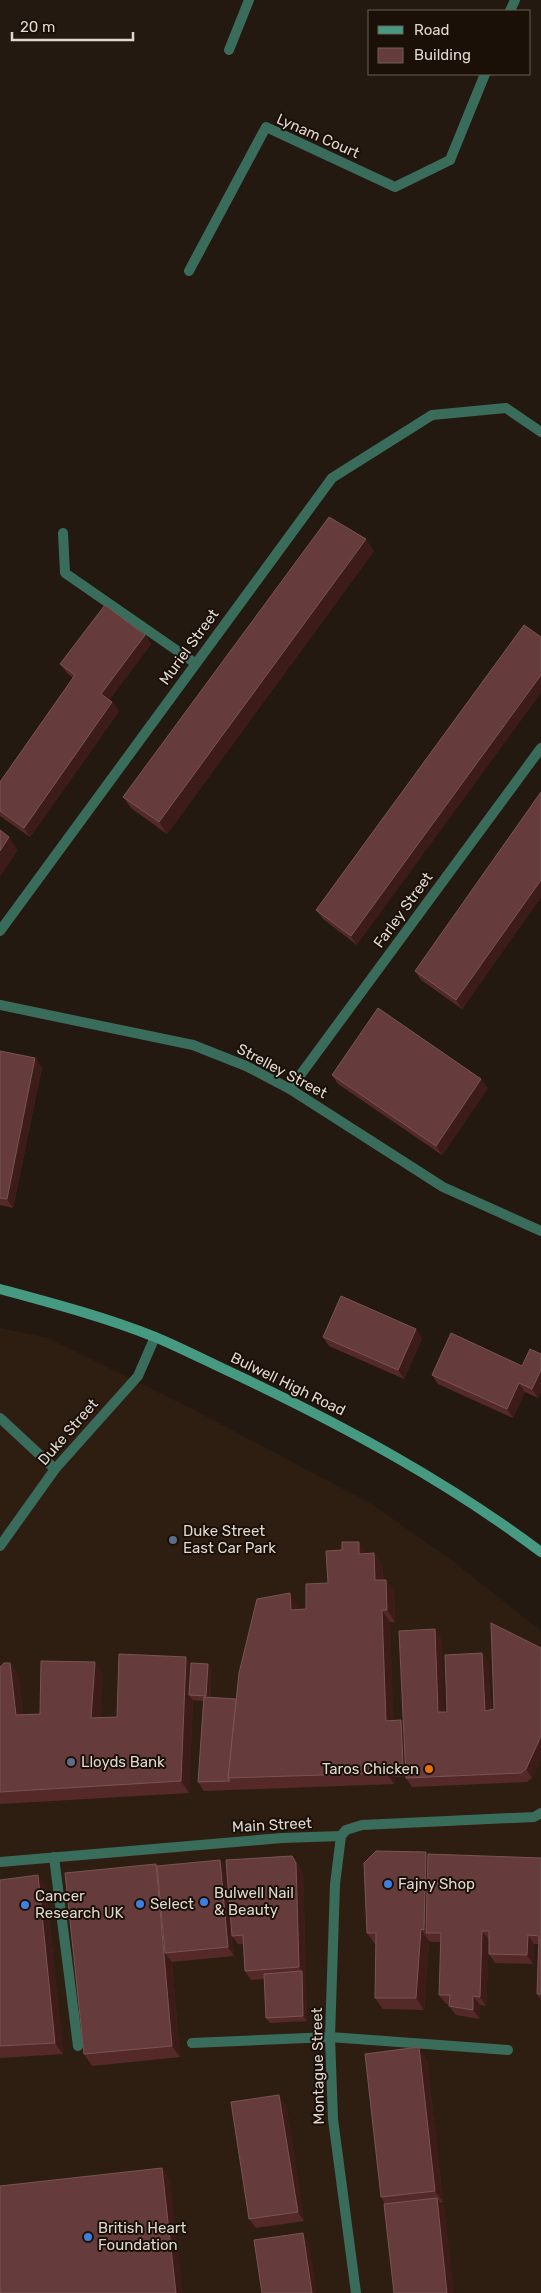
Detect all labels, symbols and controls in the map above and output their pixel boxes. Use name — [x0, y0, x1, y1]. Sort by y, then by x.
scale bar — [12, 10, 134, 42]
legend — [368, 10, 531, 75]
text: 20 m — [20, 18, 55, 36]
text: Road — [414, 21, 450, 39]
text: Building — [414, 46, 471, 64]
street label: Lynam Court — [274, 110, 362, 162]
street label: Muriel Street — [155, 605, 223, 688]
street label: Farley Street — [370, 869, 437, 951]
street label: Strelley Street — [234, 1040, 330, 1102]
street label: Bulwell High Road — [228, 1348, 348, 1420]
street label: Duke Street — [34, 1395, 102, 1469]
place label: Duke Street East Car Park — [183, 1522, 276, 1557]
marker: Duke Street East Car Park — [167, 1534, 179, 1546]
place label: Lloyds Bank — [81, 1753, 165, 1771]
marker: Lloyds Bank — [65, 1756, 77, 1768]
place label: Taros Chicken — [322, 1760, 419, 1778]
marker: Taros Chicken — [423, 1763, 435, 1775]
street label: Main Street — [232, 1814, 313, 1836]
place label: Fajny Shop — [398, 1875, 475, 1893]
marker: Fajny Shop — [382, 1878, 394, 1890]
place label: Bulwell Nail & Beauty — [214, 1884, 294, 1919]
place label: Cancer Research UK — [35, 1887, 124, 1922]
place label: Select — [150, 1895, 194, 1913]
marker: Bulwell Nail & Beauty — [198, 1896, 210, 1908]
marker: Select — [134, 1898, 146, 1910]
marker: Cancer Research UK — [19, 1899, 31, 1911]
street label: Montague Street — [308, 2007, 328, 2125]
place label: British Heart Foundation — [98, 2219, 186, 2254]
marker: British Heart Foundation — [82, 2231, 94, 2243]

